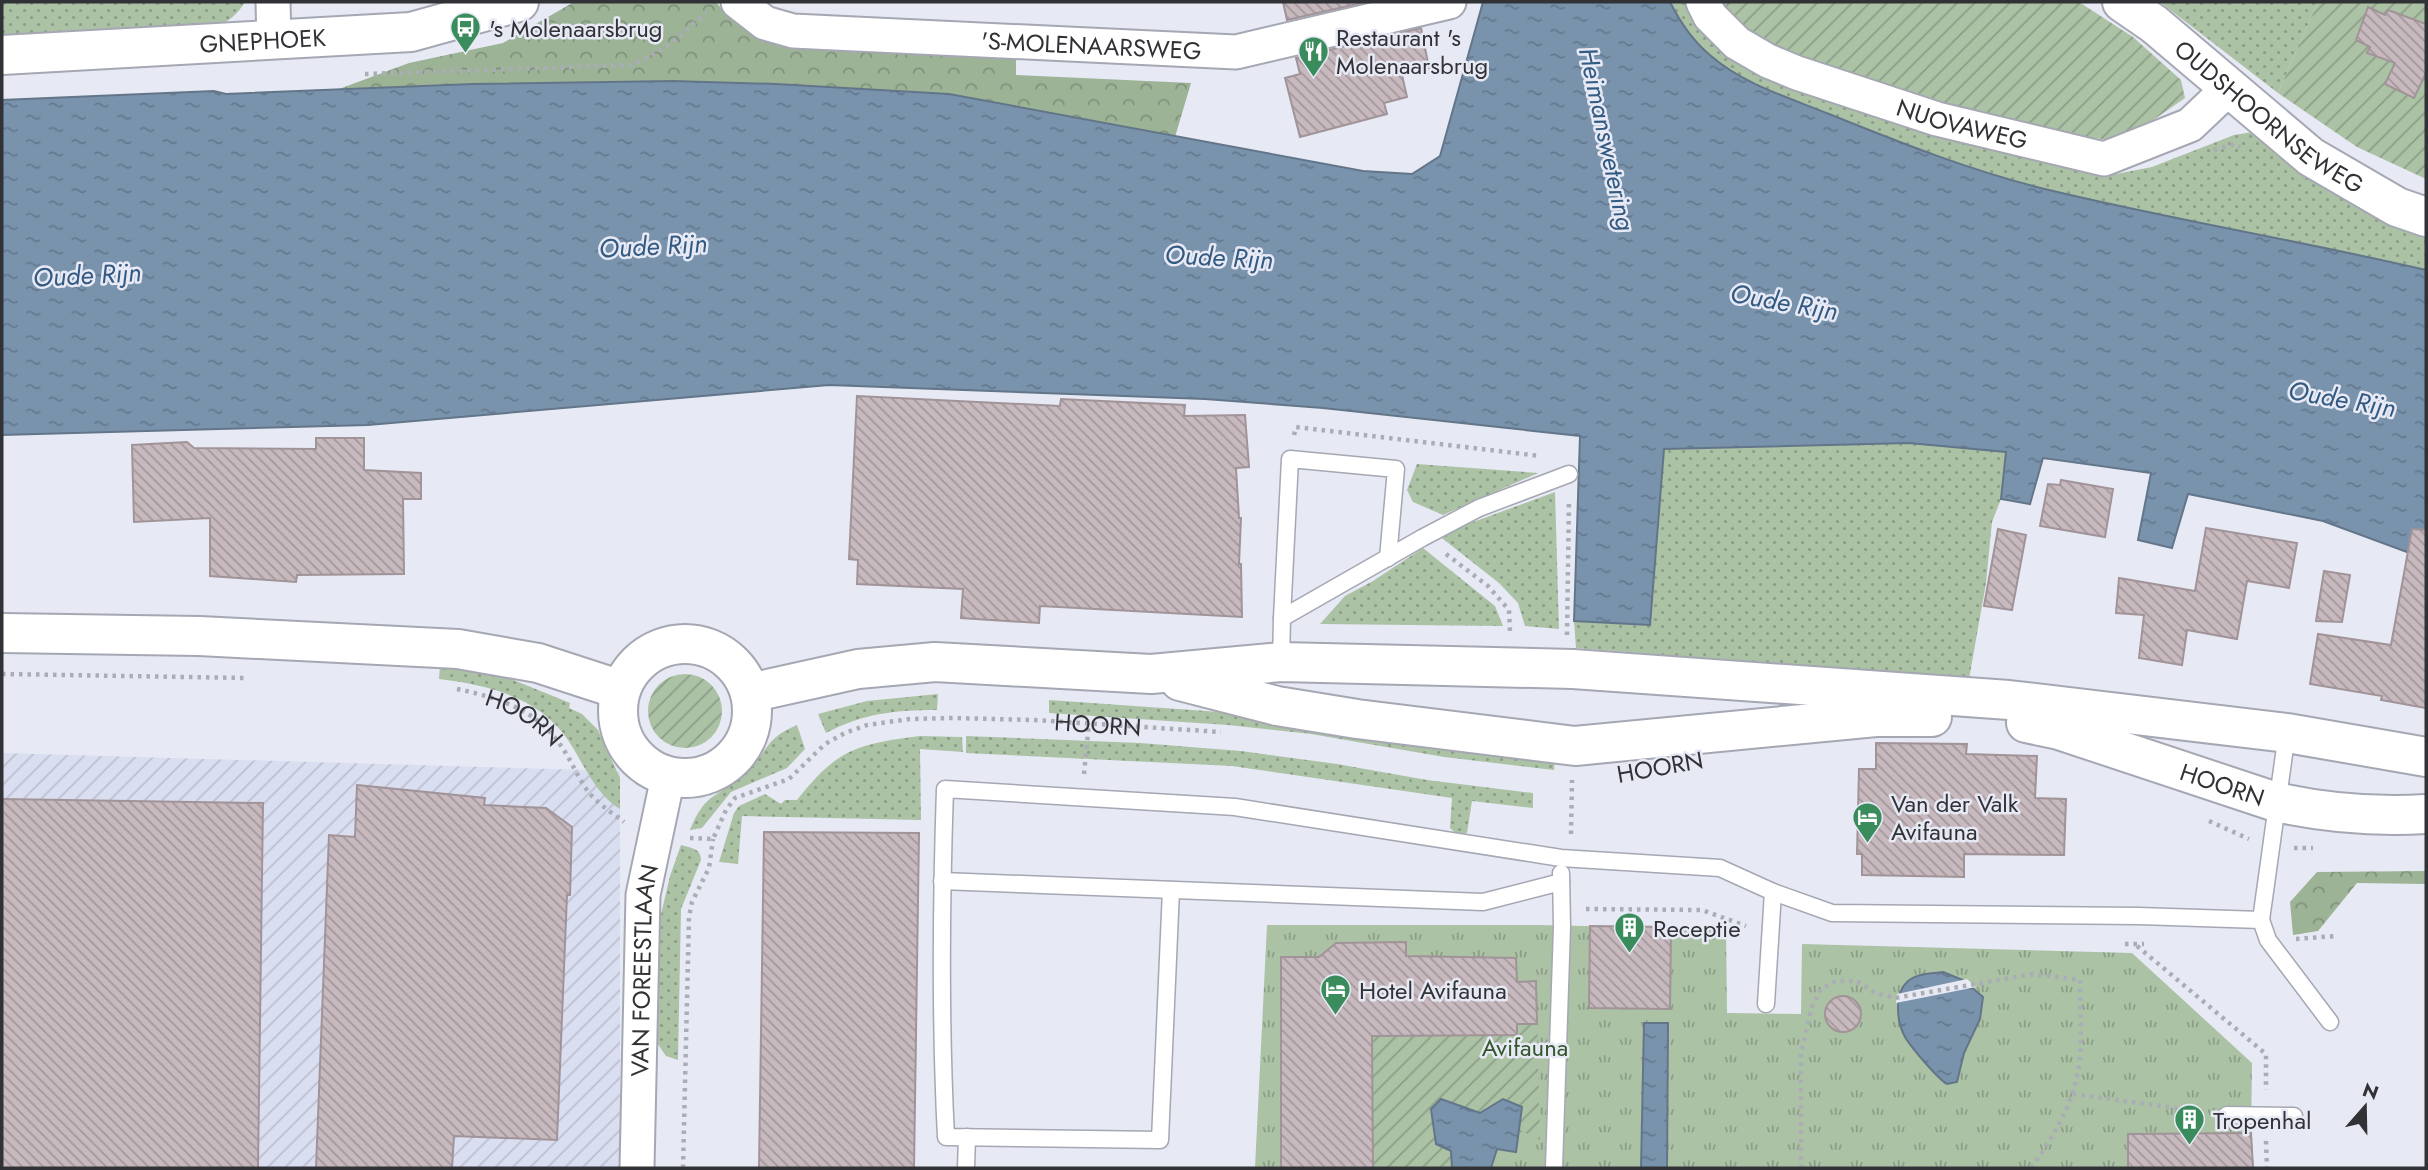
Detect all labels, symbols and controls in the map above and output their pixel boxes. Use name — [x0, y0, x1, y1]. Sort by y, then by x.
bus stop icon: 's Molenaarsbrug — [449, 11, 483, 55]
place label: 's Molenaarsbrug — [489, 11, 663, 46]
street label: GNEPHOEK — [198, 19, 327, 61]
place label: Restaurant 's Molenaarsbrug — [1336, 20, 1488, 83]
street label: 'S-MOLENAARSWEG — [980, 22, 1202, 68]
street label: OUDSHOORNSEWEG — [2167, 31, 2371, 202]
restaurant icon: Restaurant 's Molenaarsbrug — [1296, 34, 1330, 78]
water label: Heimanswetering — [1569, 44, 1645, 234]
street label: NUOVAWEG — [1892, 89, 2031, 158]
water label: Oude Rijn — [598, 224, 708, 268]
water label: Oude Rijn — [1164, 235, 1274, 279]
water label: Oude Rijn — [32, 253, 142, 297]
water label: Oude Rijn — [1727, 274, 1841, 330]
water label: Oude Rijn — [2285, 371, 2399, 427]
street label: HOORN — [481, 679, 572, 753]
street label: HOORN — [1053, 704, 1143, 744]
street label: HOORN — [1614, 742, 1706, 792]
street label: HOORN — [2176, 754, 2269, 815]
place label: Van der Valk Avifauna — [1891, 786, 2019, 849]
hotel icon: Van der Valk Avifauna — [1851, 800, 1885, 844]
street label: VAN FOREESTLAAN — [622, 861, 667, 1077]
building icon: Receptie — [1613, 911, 1647, 955]
place label: Receptie — [1653, 911, 1741, 946]
hotel icon: Hotel Avifauna — [1319, 973, 1353, 1017]
place label: Hotel Avifauna — [1359, 973, 1507, 1008]
park label: Avifauna — [1482, 1030, 1568, 1065]
north arrow — [2330, 1072, 2400, 1142]
text: N — [2359, 1076, 2382, 1107]
building icon: Tropenhal — [2173, 1103, 2207, 1147]
place label: Tropenhal — [2213, 1103, 2312, 1138]

